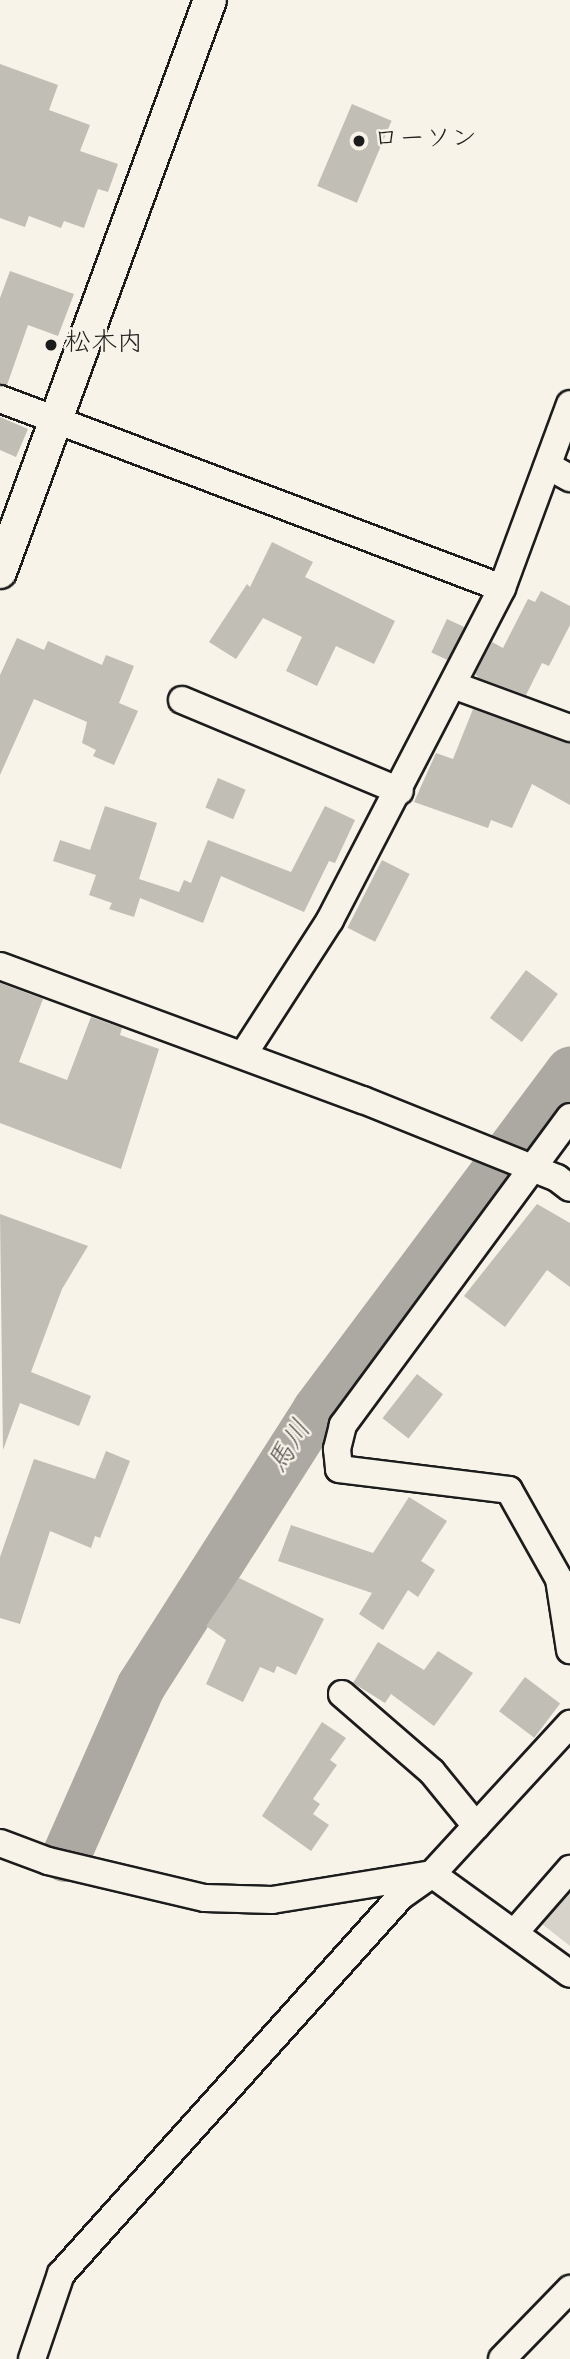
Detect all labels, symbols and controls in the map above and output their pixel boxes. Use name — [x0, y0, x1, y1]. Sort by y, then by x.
place label: ローソン — [373, 125, 477, 157]
marker: ローソン — [351, 133, 367, 149]
place label: 松木内 — [65, 329, 143, 361]
marker: 松木内 — [43, 337, 59, 353]
water label: 馬川 — [263, 1415, 321, 1481]

